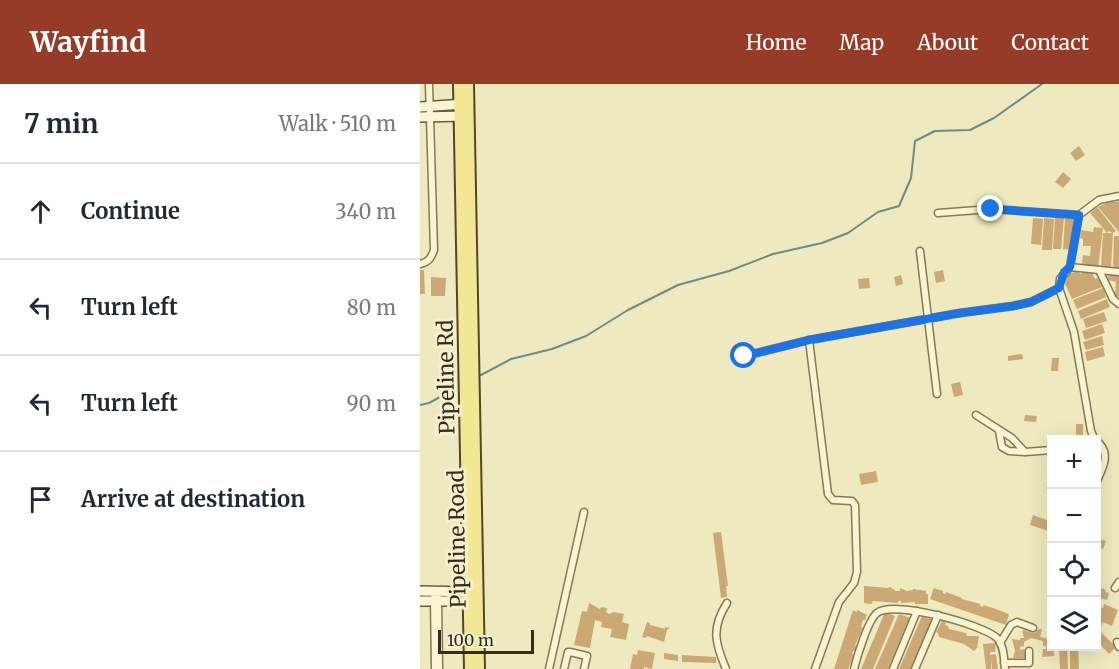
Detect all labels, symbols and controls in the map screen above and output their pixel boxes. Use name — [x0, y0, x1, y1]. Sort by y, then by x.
text: Wayfind — [30, 24, 146, 60]
text: Home — [746, 29, 806, 56]
text: Map — [839, 29, 884, 56]
text: About — [917, 29, 978, 56]
text: Contact — [1011, 29, 1089, 56]
text: 7 min — [24, 107, 98, 140]
text: Walk · 510 m — [279, 111, 396, 136]
icon: ahead — [24, 195, 57, 228]
route end — [977, 195, 1003, 221]
text: Continue — [81, 197, 180, 225]
text: 340 m — [335, 199, 396, 224]
icon: left — [24, 291, 57, 324]
text: Turn left — [81, 293, 178, 321]
text: 80 m — [347, 295, 396, 320]
street label: Pipeline Rd — [431, 319, 460, 435]
route start — [730, 342, 756, 368]
icon: left — [24, 387, 57, 420]
text: Turn left — [81, 389, 178, 417]
text: 90 m — [346, 391, 396, 416]
map controls — [1047, 435, 1101, 651]
button: + — [1047, 435, 1101, 489]
street label: Pipeline Road — [442, 469, 472, 608]
icon: arrive — [24, 483, 57, 516]
text: Arrive at destination — [81, 485, 305, 513]
button: − — [1047, 489, 1101, 543]
button: locate — [1047, 543, 1101, 597]
button: layers — [1047, 597, 1101, 651]
scale bar — [438, 627, 534, 654]
text: 100 m — [447, 630, 494, 650]

